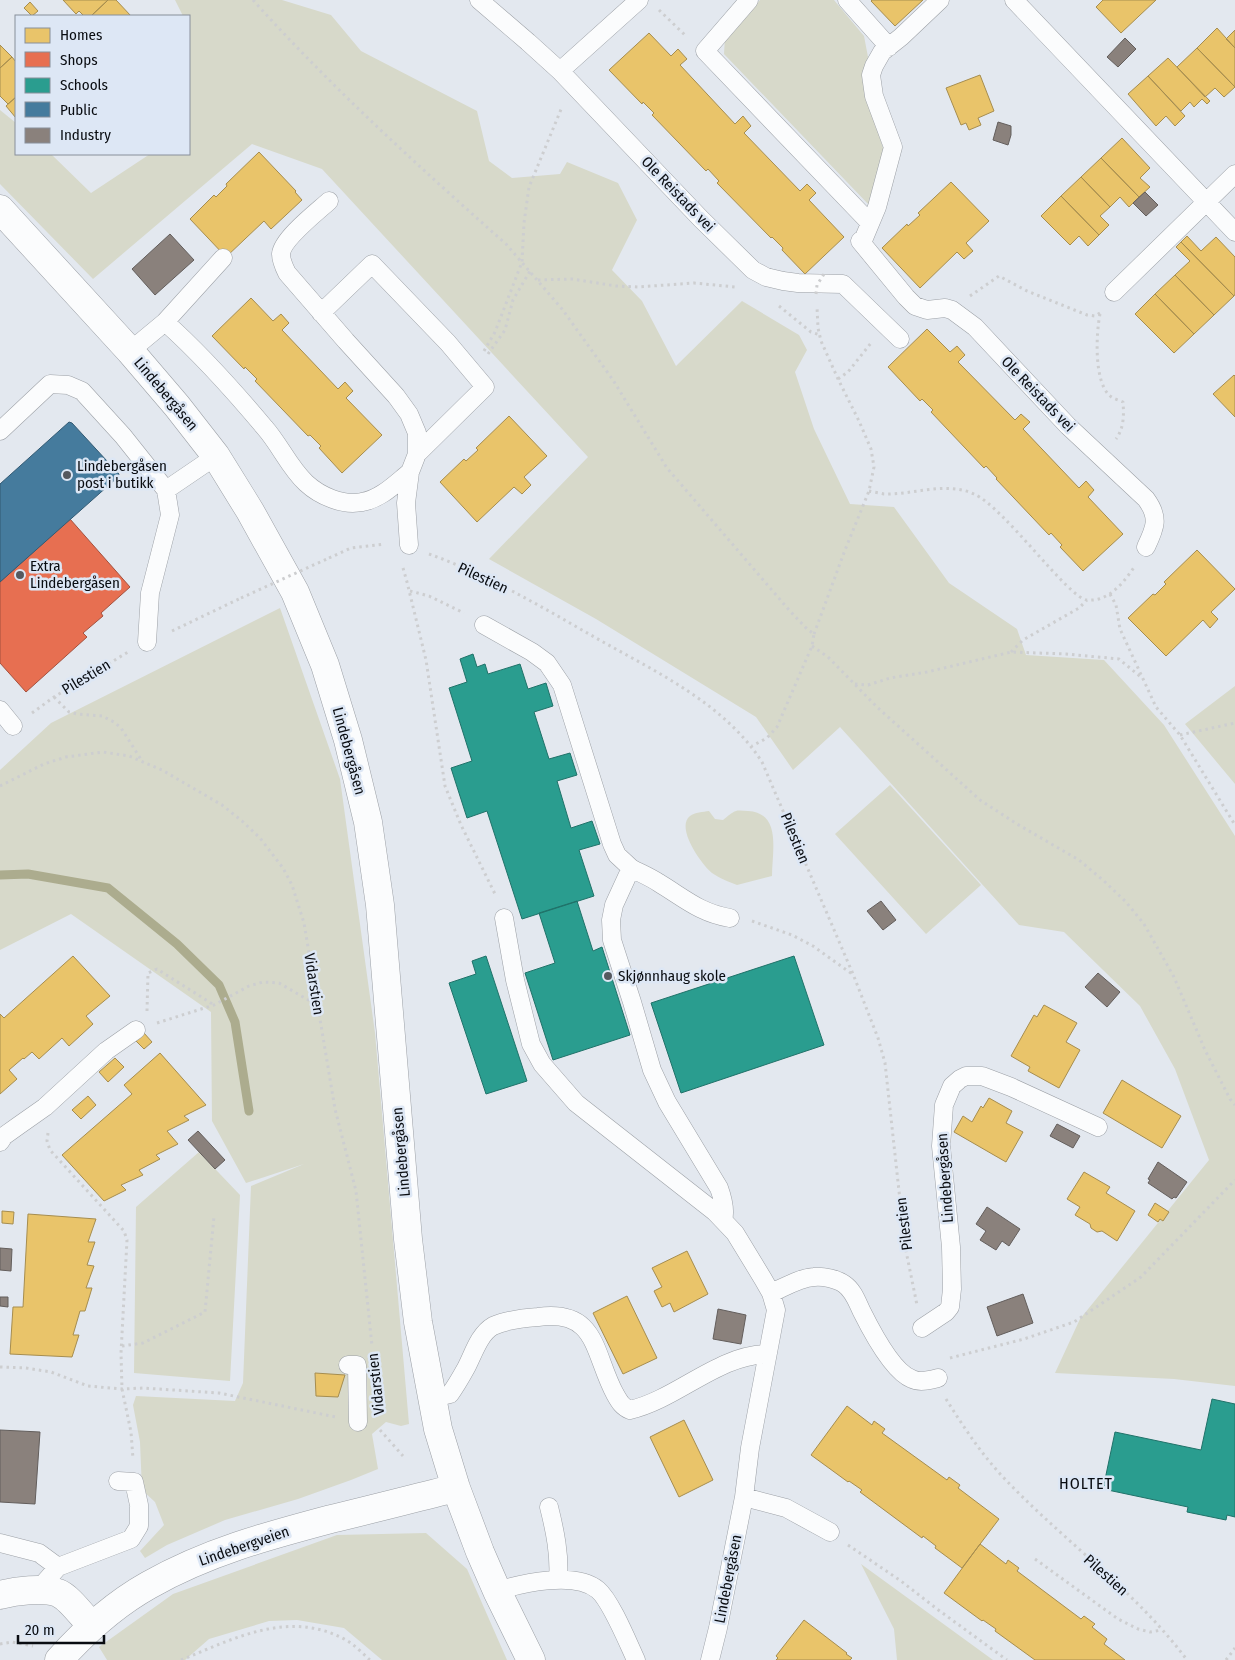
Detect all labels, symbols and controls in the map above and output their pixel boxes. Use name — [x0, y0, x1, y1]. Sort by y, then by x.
legend — [15, 15, 190, 155]
text: Homes — [60, 26, 102, 44]
text: Shops — [60, 51, 98, 69]
text: Schools — [60, 76, 108, 94]
text: Public — [60, 101, 98, 119]
text: Industry — [60, 126, 111, 144]
street label: Ole Reistads vei — [638, 153, 718, 235]
street label: Ole Reistads vei — [998, 353, 1078, 435]
street label: Lindebergåsen — [130, 354, 202, 434]
place label: Lindebergåsen post i butikk — [77, 457, 167, 492]
marker: Lindebergåsen post i butikk — [61, 469, 73, 481]
place label: Extra Lindebergåsen — [30, 557, 120, 592]
street label: Pilestien — [455, 559, 511, 597]
marker: Extra Lindebergåsen — [14, 569, 26, 581]
street label: Pilestien — [59, 656, 113, 698]
street label: Lindebergåsen — [329, 705, 369, 797]
street label: Pilestien — [777, 810, 813, 866]
street label: Vidarstien — [300, 952, 328, 1016]
place label: Skjønnhaug skole — [618, 967, 726, 985]
marker: Skjønnhaug skole — [602, 970, 614, 982]
street label: Lindebergåsen — [388, 1106, 414, 1198]
street label: Lindebergåsen — [933, 1133, 957, 1223]
street label: Pilestien — [892, 1196, 916, 1252]
street label: Vidarstien — [364, 1352, 388, 1416]
district label: HOLTET — [1059, 1474, 1113, 1493]
street label: Lindebergveien — [196, 1522, 292, 1570]
street label: Lindebergåsen — [711, 1533, 745, 1625]
street label: Pilestien — [1080, 1550, 1132, 1600]
scale bar — [18, 1612, 104, 1644]
text: 20 m — [25, 1621, 55, 1639]

